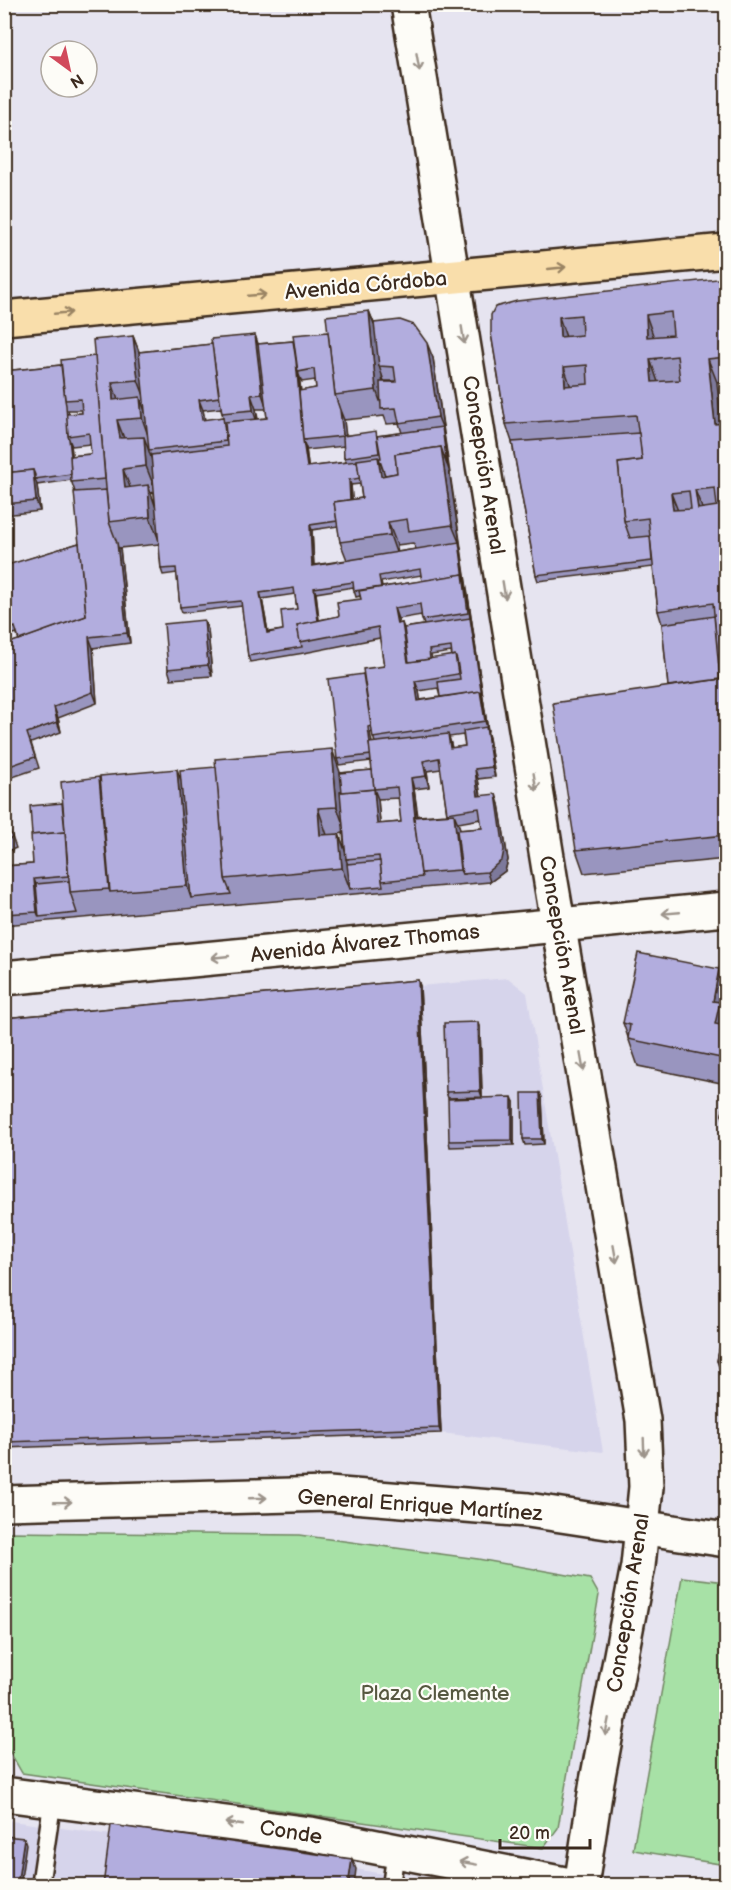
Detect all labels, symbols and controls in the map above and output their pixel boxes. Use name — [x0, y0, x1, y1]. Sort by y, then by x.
north arrow — [39, 39, 99, 99]
one-way arrow — [412, 52, 423, 72]
text: N — [66, 69, 87, 92]
one-way arrow — [547, 262, 566, 273]
street label: Avenida Córdoba — [284, 266, 448, 305]
one-way arrow — [246, 289, 266, 300]
one-way arrow — [52, 307, 72, 318]
one-way arrow — [457, 325, 468, 344]
street label: Concepción Arenal — [457, 374, 510, 556]
one-way arrow — [498, 579, 509, 599]
one-way arrow — [530, 772, 541, 792]
street label: Concepción Arenal — [533, 854, 590, 1036]
one-way arrow — [662, 908, 682, 919]
street label: Avenida Álvarez Thomas — [249, 919, 481, 968]
one-way arrow — [211, 952, 231, 963]
one-way arrow — [577, 1052, 588, 1071]
one-way arrow — [610, 1244, 621, 1264]
one-way arrow — [638, 1436, 649, 1456]
street label: General Enrique Martínez — [297, 1484, 544, 1527]
one-way arrow — [247, 1492, 267, 1503]
one-way arrow — [52, 1496, 72, 1507]
street label: Concepción Arenal — [602, 1512, 655, 1694]
park label: Plaza Clemente — [361, 1681, 509, 1706]
one-way arrow — [601, 1716, 612, 1736]
scale bar — [500, 1812, 590, 1850]
street label: Conde — [258, 1815, 324, 1850]
one-way arrow — [225, 1818, 245, 1829]
text: 20 m — [509, 1823, 550, 1844]
one-way arrow — [459, 1857, 478, 1868]

